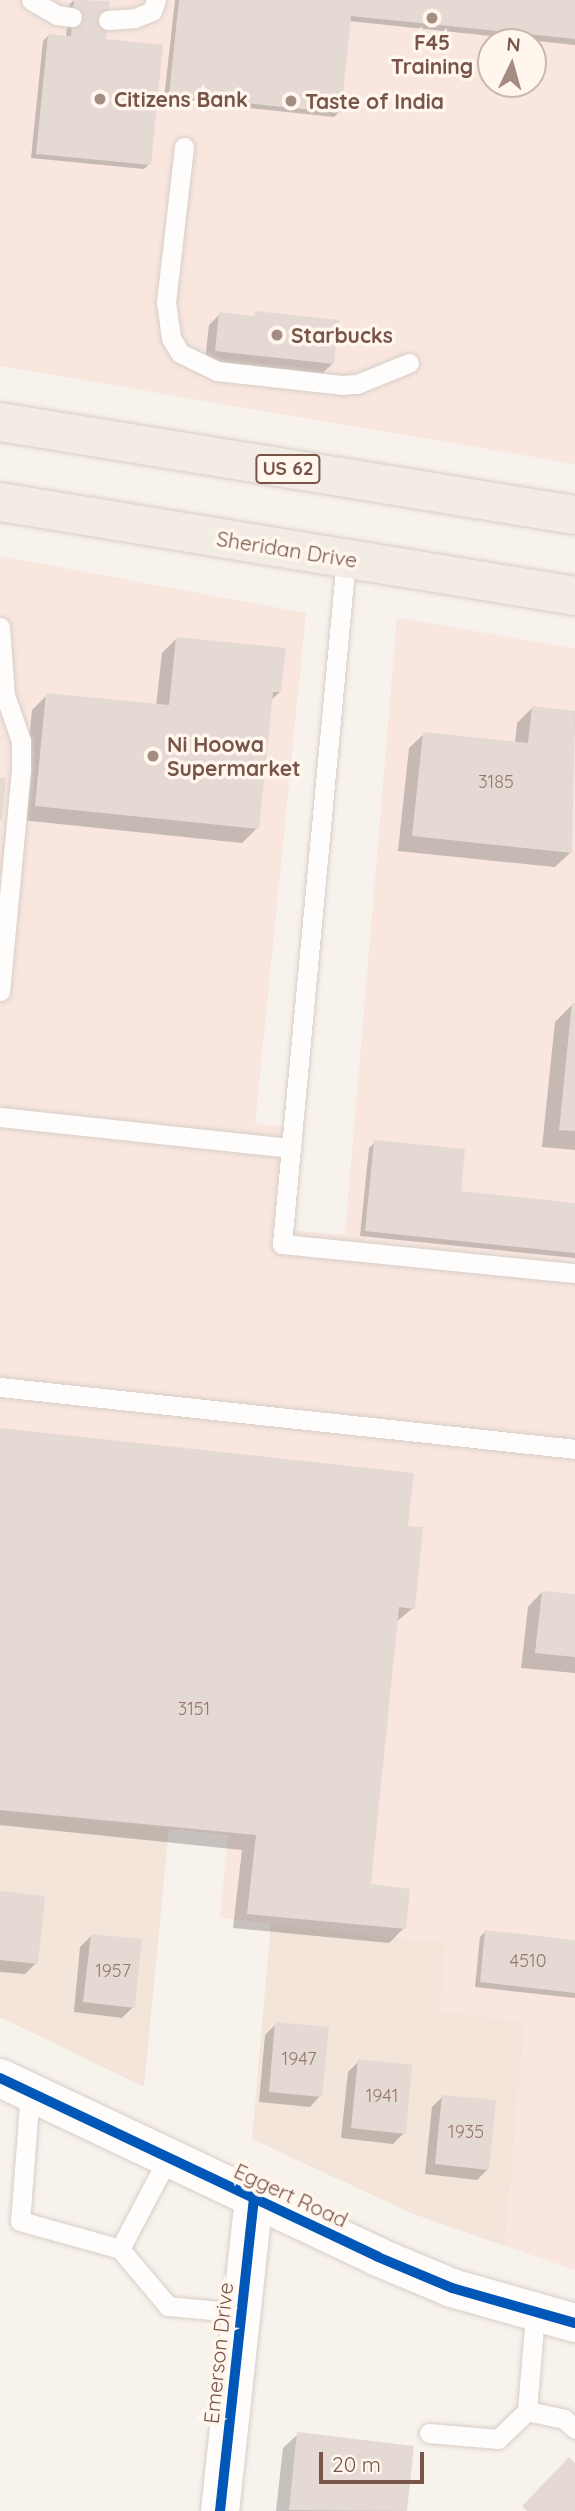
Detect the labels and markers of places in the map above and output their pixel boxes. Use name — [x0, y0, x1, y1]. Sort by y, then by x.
marker: F45 Training — [424, 10, 440, 26]
place label: F45 Training — [391, 29, 473, 79]
place label: Citizens Bank — [114, 86, 248, 112]
place label: Taste of India — [305, 88, 444, 114]
marker: Citizens Bank — [92, 91, 108, 107]
marker: Taste of India — [283, 93, 299, 109]
place label: Starbucks — [291, 322, 393, 348]
marker: Starbucks — [269, 327, 285, 343]
place label: Ni Hoowa Supermarket — [167, 731, 301, 781]
marker: Ni Hoowa Supermarket — [145, 748, 161, 764]

